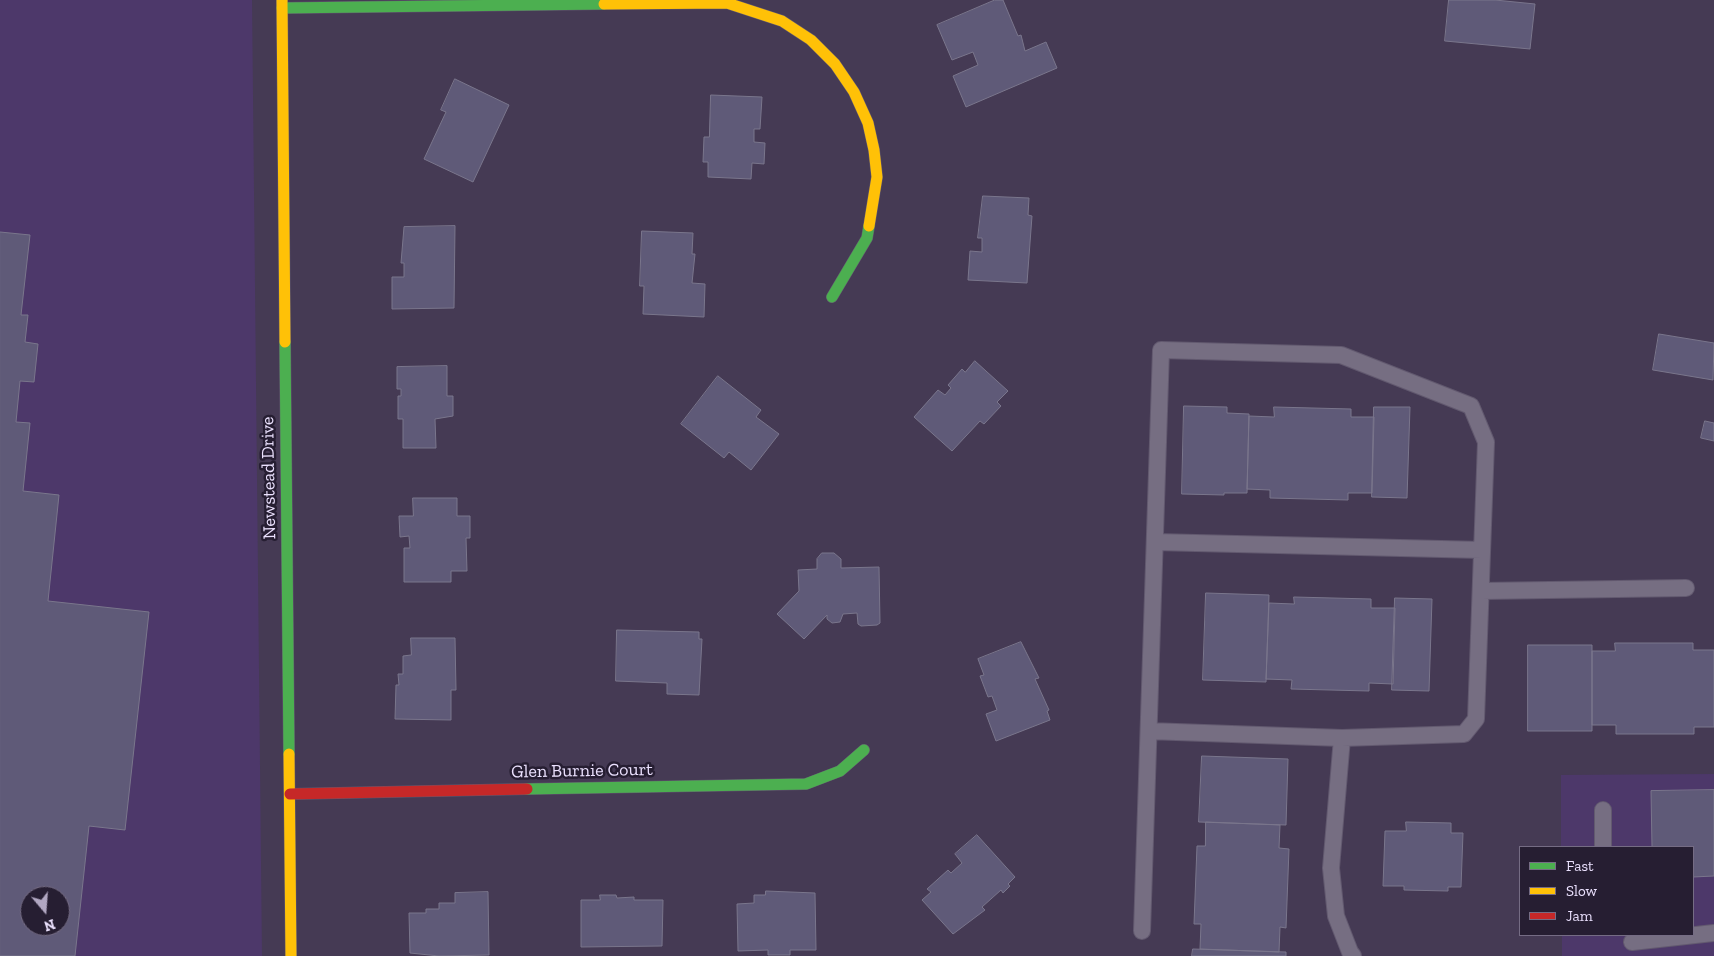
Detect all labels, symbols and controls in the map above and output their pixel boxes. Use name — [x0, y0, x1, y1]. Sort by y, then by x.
street label: Newstead Drive — [257, 416, 281, 540]
street label: Glen Burnie Court — [511, 759, 653, 783]
legend — [1519, 846, 1694, 936]
text: Fast — [1566, 857, 1594, 875]
text: Slow — [1566, 882, 1597, 900]
north arrow — [20, 886, 70, 936]
text: Jam — [1566, 907, 1593, 925]
text: N — [42, 915, 57, 935]

